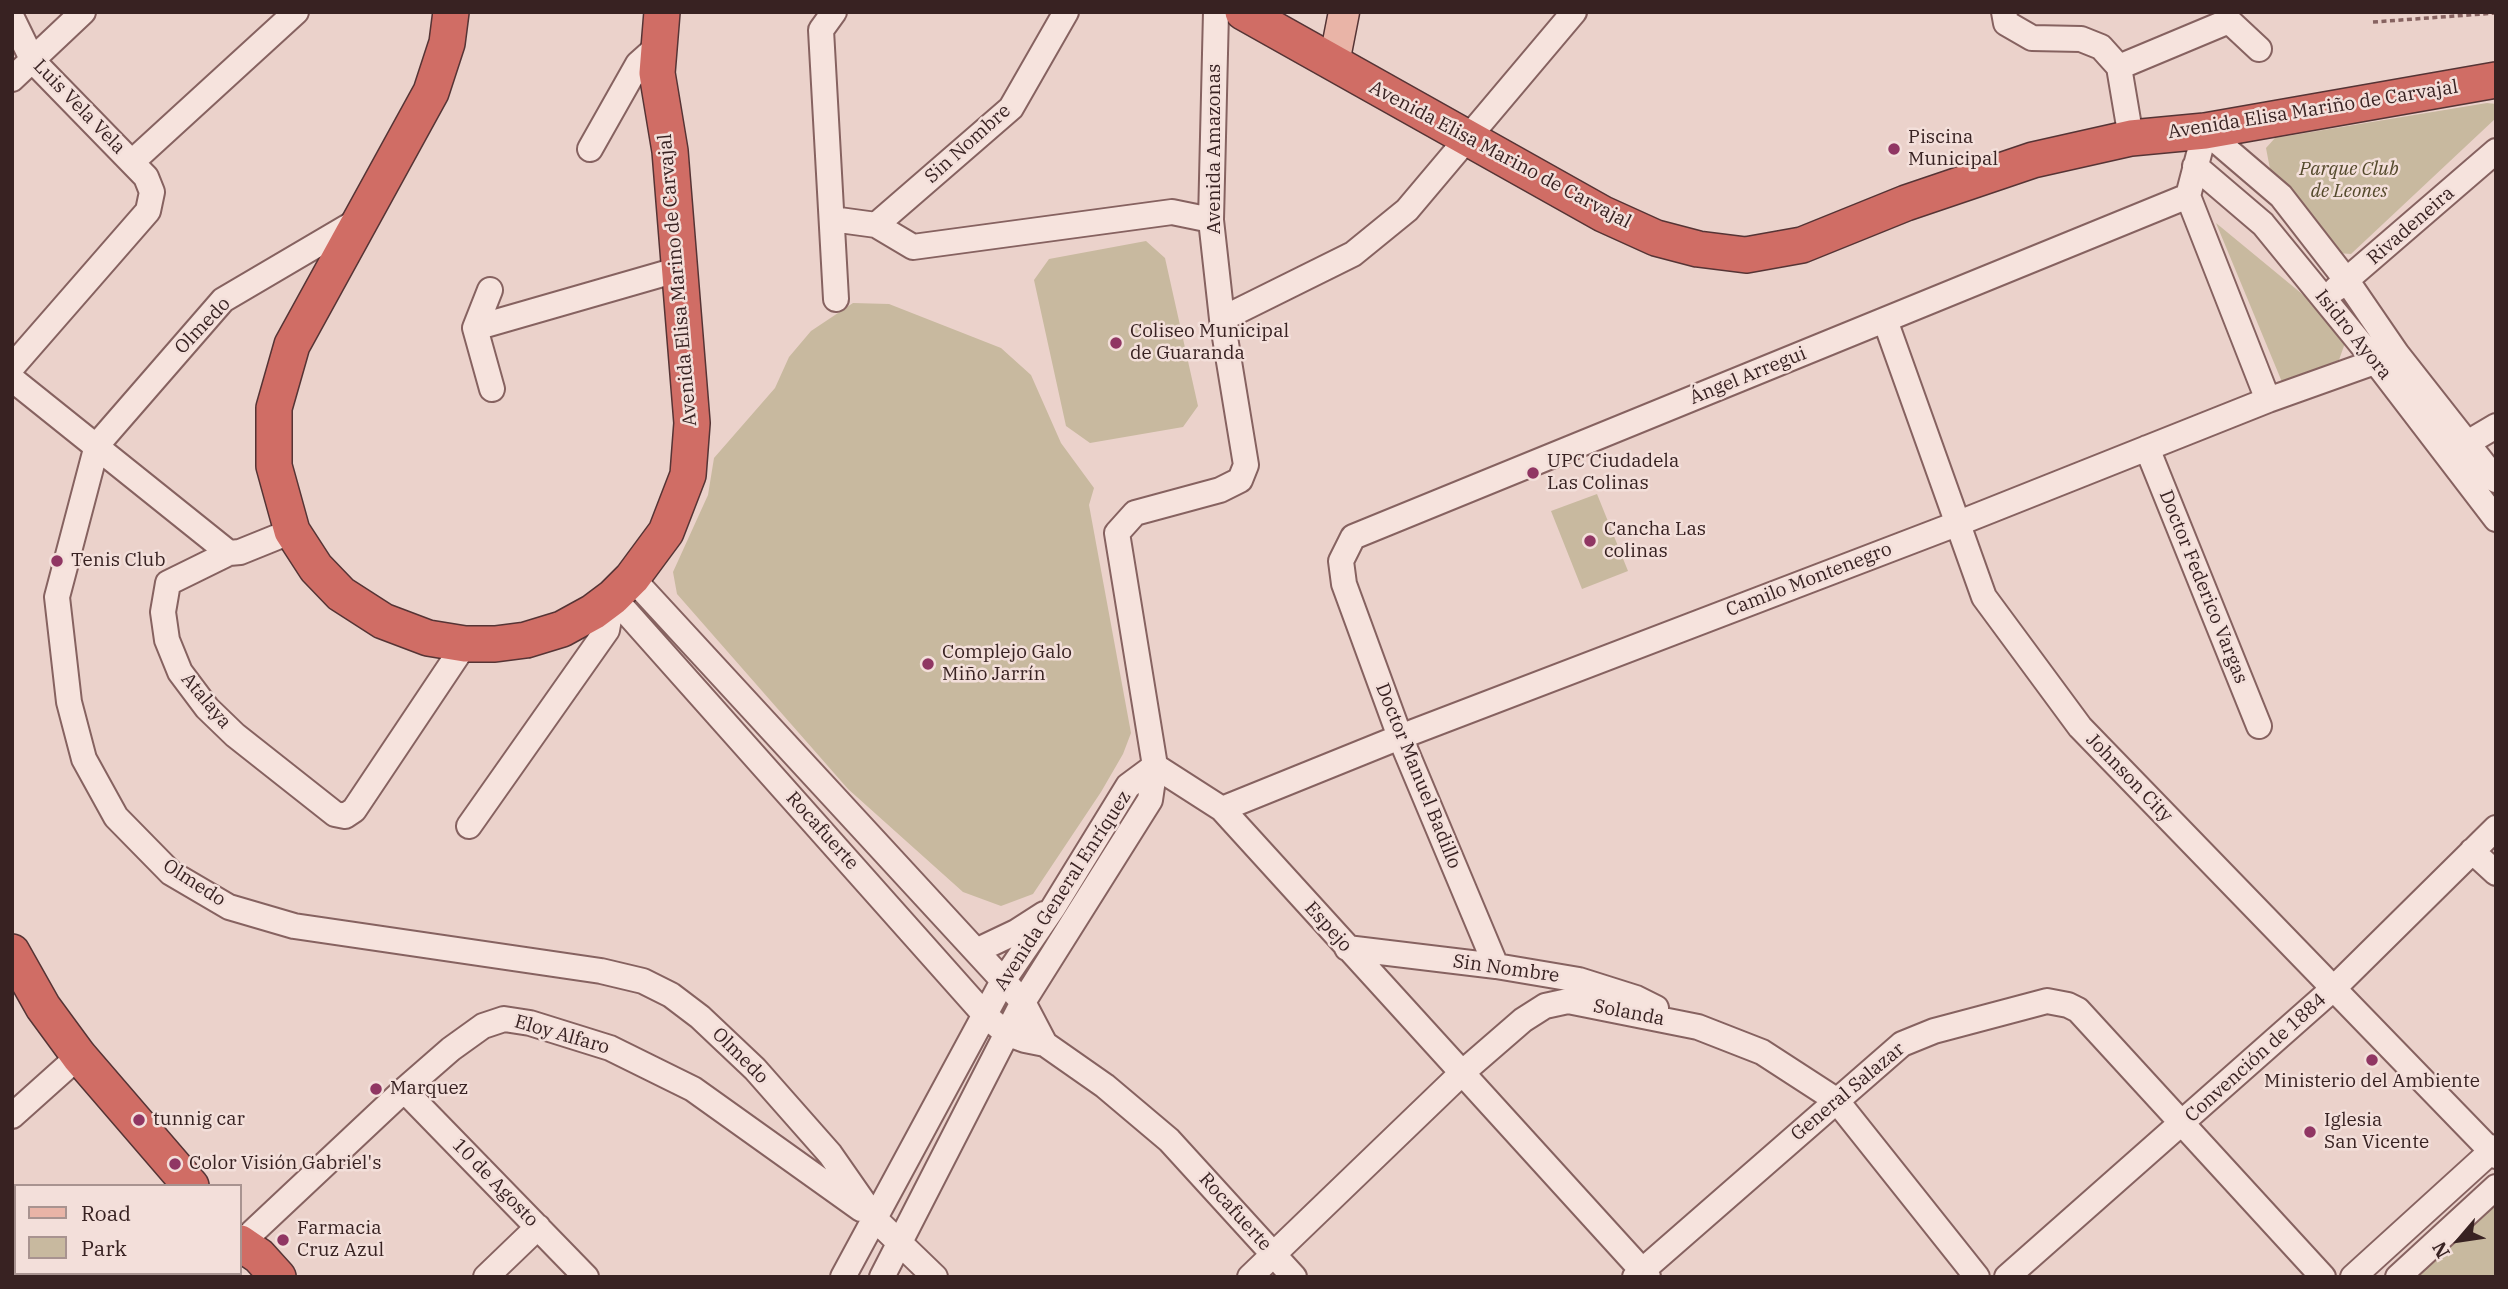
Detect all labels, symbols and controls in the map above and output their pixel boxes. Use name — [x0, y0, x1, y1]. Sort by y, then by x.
street label: Luis Vela Vela — [28, 55, 130, 159]
street label: Avenida Amazonas — [1204, 64, 1226, 234]
street label: Avenida Elisa Marino de Carvajal — [1365, 76, 1635, 234]
street label: Avenida Elisa Mariño de Carvajal — [2166, 76, 2460, 144]
street label: Sin Nombre — [921, 100, 1015, 188]
place label: Piscina Municipal — [1908, 127, 1998, 171]
street label: Avenida Elisa Marino de Carvajal — [654, 133, 702, 427]
marker: Piscina Municipal — [1886, 141, 1902, 157]
park label: Parque Club de Leones — [2299, 159, 2399, 203]
street label: Rivadeneira — [2363, 182, 2459, 270]
street label: Isidro Ayora — [2310, 285, 2396, 385]
street label: Olmedo — [170, 293, 236, 359]
place label: Coliseo Municipal de Guaranda — [1130, 321, 1289, 365]
marker: Coliseo Municipal de Guaranda — [1108, 335, 1124, 351]
street label: Ángel Arregui — [1686, 342, 1810, 410]
place label: UPC Ciudadela Las Colinas — [1547, 451, 1679, 495]
marker: UPC Ciudadela Las Colinas — [1525, 465, 1541, 481]
street label: Doctor Federico Vargas — [2154, 487, 2252, 687]
place label: Cancha Las colinas — [1604, 519, 1706, 563]
marker: Cancha Las colinas — [1582, 533, 1598, 549]
street label: Camilo Montenegro — [1723, 538, 1895, 622]
place label: Tenis Club — [71, 550, 166, 572]
marker: Tenis Club — [49, 553, 65, 569]
place label: Complejo Galo Miño Jarrín — [942, 642, 1072, 686]
marker: Complejo Galo Miño Jarrín — [920, 656, 936, 672]
street label: Atalaya — [176, 668, 236, 734]
street label: Doctor Manuel Badillo — [1370, 680, 1466, 872]
street label: Johnson City — [2081, 729, 2177, 827]
street label: Rocafuerte — [781, 787, 863, 875]
street label: Avenida General Enríquez — [990, 787, 1136, 995]
street label: Olmedo — [158, 854, 230, 912]
street label: Espejo — [1299, 897, 1357, 957]
street label: Sin Nombre — [1451, 950, 1561, 988]
street label: Convención de 1884 — [2181, 989, 2331, 1127]
street label: Solanda — [1591, 995, 1667, 1031]
street label: Eloy Alfaro — [512, 1011, 612, 1059]
street label: Olmedo — [707, 1023, 773, 1089]
street label: General Salazar — [1787, 1038, 1909, 1146]
marker: Ministerio del Ambiente — [2364, 1052, 2380, 1068]
place label: Ministerio del Ambiente — [2264, 1071, 2480, 1093]
place label: Marquez — [390, 1078, 468, 1100]
marker: Marquez — [368, 1081, 384, 1097]
place label: tunnig car — [153, 1109, 245, 1131]
place label: Iglesia San Vicente — [2324, 1110, 2429, 1154]
marker: tunnig car — [131, 1112, 147, 1128]
marker: Iglesia San Vicente — [2302, 1124, 2318, 1140]
street label: 10 de Agosto — [447, 1134, 543, 1232]
place label: Color Visión Gabriel's — [189, 1153, 381, 1175]
marker: Color Visión Gabriel's — [167, 1156, 183, 1172]
street label: Rocafuerte — [1194, 1168, 1276, 1256]
legend — [14, 1184, 242, 1275]
text: Road — [81, 1199, 131, 1227]
north arrow — [2424, 1205, 2494, 1275]
place label: Farmacia Cruz Azul — [297, 1218, 384, 1262]
marker: Farmacia Cruz Azul — [275, 1232, 291, 1248]
text: Park — [81, 1234, 127, 1262]
text: N — [2426, 1238, 2455, 1263]

